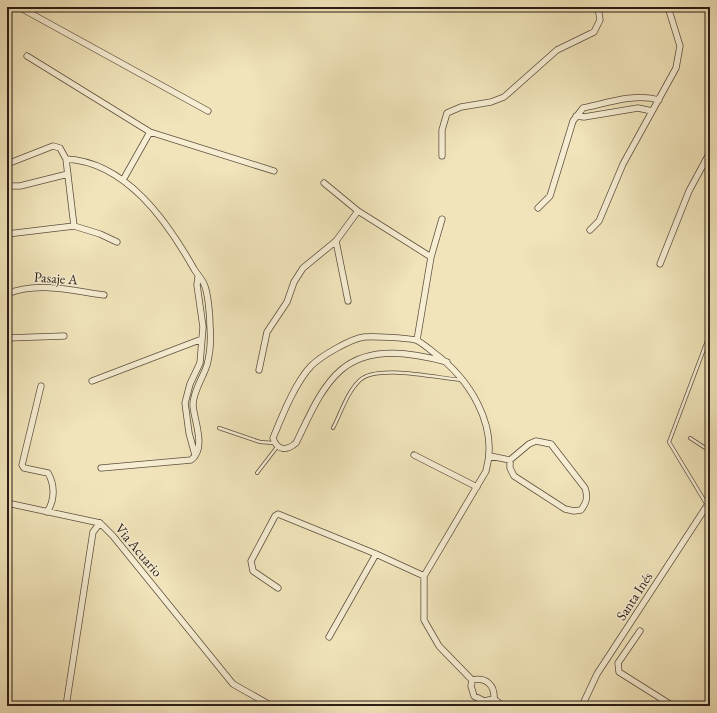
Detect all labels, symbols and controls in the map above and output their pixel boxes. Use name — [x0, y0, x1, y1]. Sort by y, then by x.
street label: Pasaje A — [34, 267, 79, 289]
street label: Via Acuario — [111, 520, 167, 580]
street label: Santa Inés — [612, 568, 657, 624]

